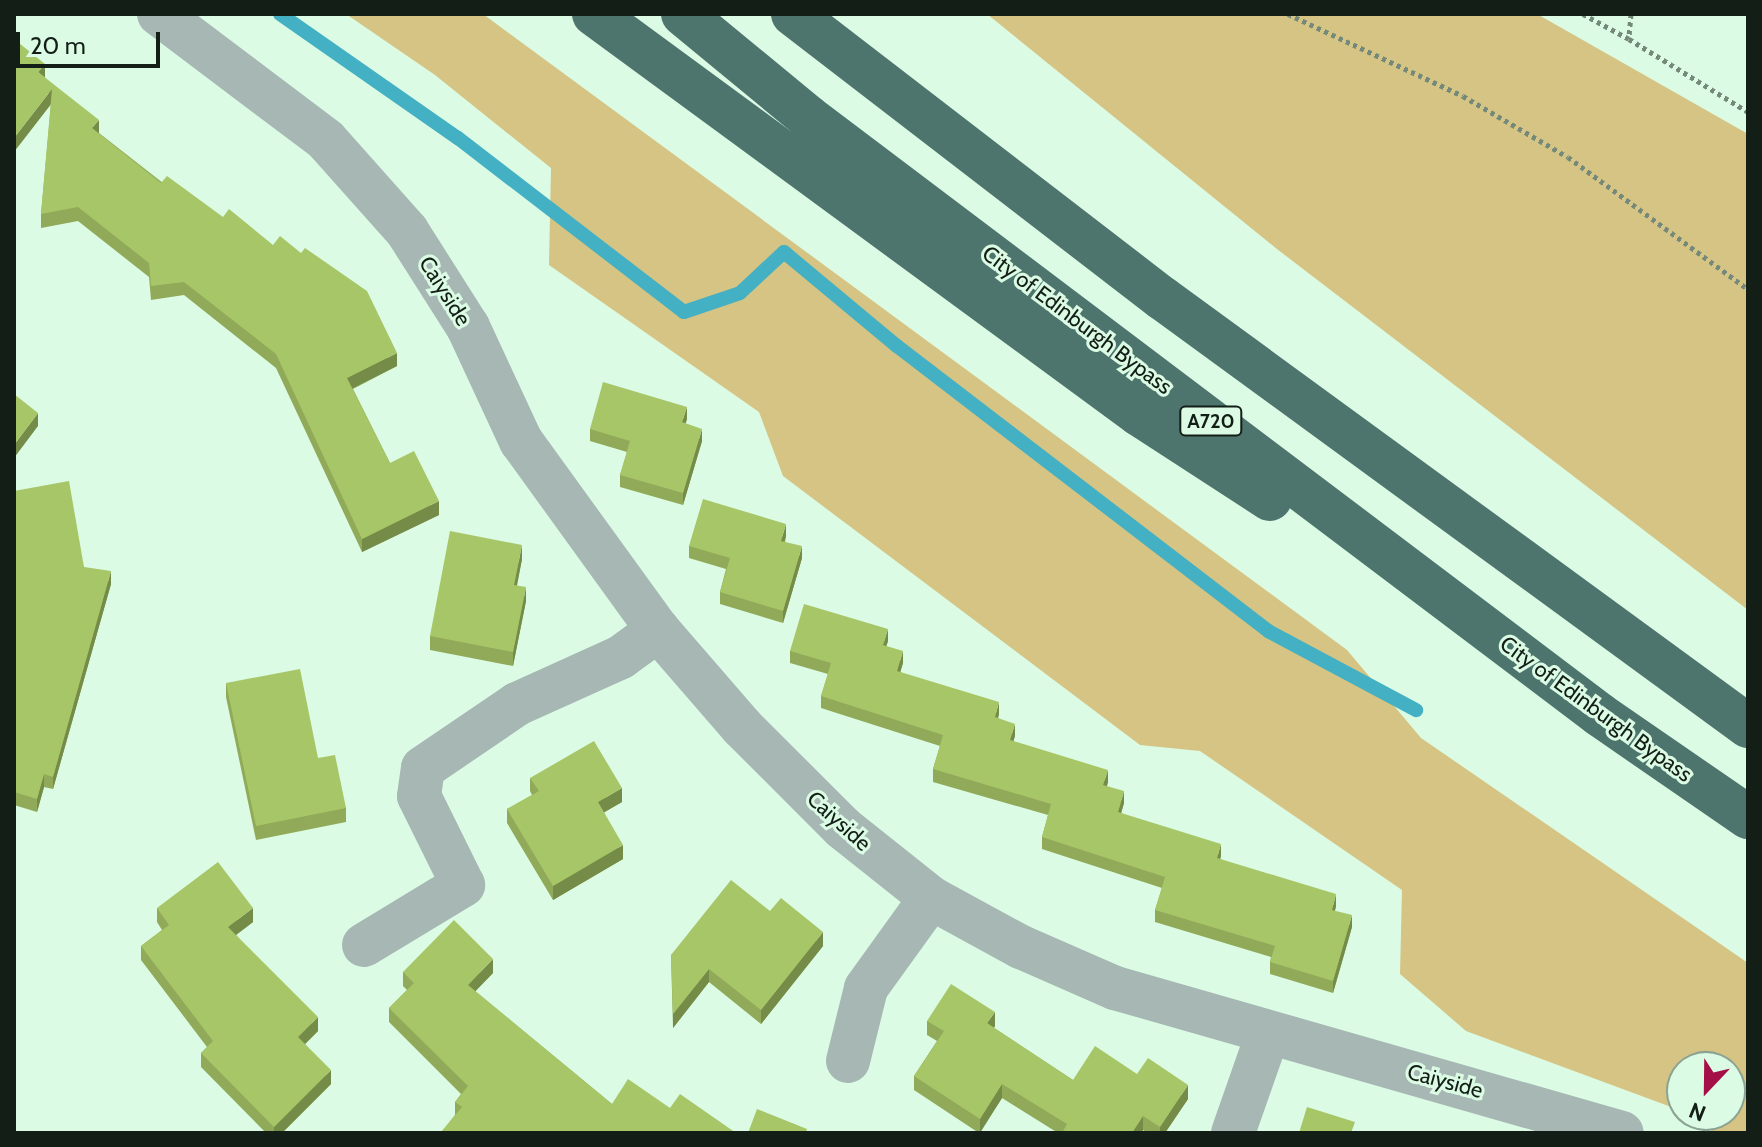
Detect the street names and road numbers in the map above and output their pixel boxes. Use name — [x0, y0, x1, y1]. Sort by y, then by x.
street label: City of Edinburgh Bypass — [977, 240, 1177, 400]
street label: Caiyside — [413, 251, 477, 331]
road number: A720 — [1179, 405, 1243, 437]
street label: City of Edinburgh Bypass — [1495, 630, 1697, 788]
street label: Caiyside — [802, 785, 876, 857]
street label: Caiyside — [1404, 1058, 1486, 1104]

